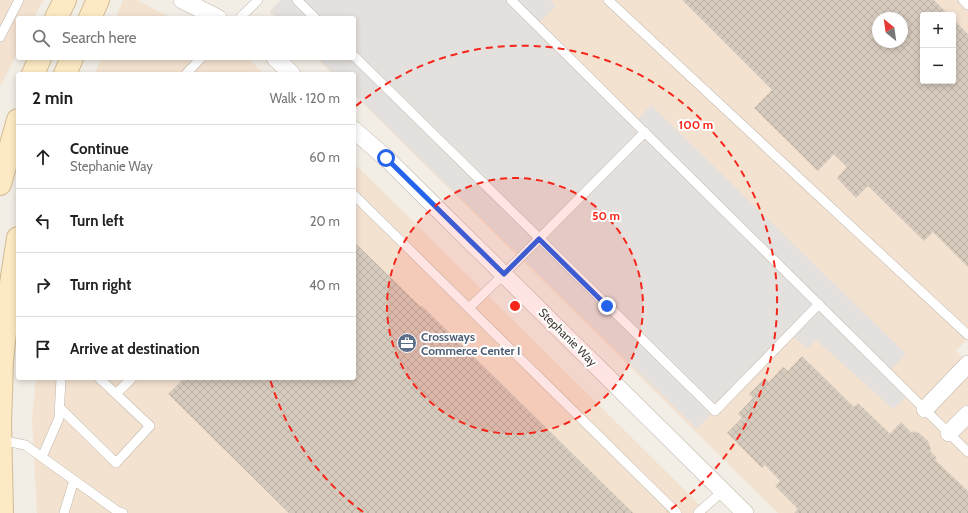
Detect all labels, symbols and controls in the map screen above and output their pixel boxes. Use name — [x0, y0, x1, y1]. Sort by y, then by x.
north arrow — [872, 12, 908, 48]
map controls — [920, 12, 956, 84]
button: + — [920, 12, 956, 48]
search box — [16, 16, 356, 60]
icon: search — [30, 27, 52, 49]
text: Search here — [62, 29, 137, 47]
button: − — [920, 48, 956, 84]
text: 2 min — [32, 88, 73, 108]
text: Walk · 120 m — [270, 90, 340, 106]
text: 100 m — [679, 117, 713, 132]
text: Continue — [70, 140, 129, 158]
icon: ahead — [32, 146, 54, 168]
text: 60 m — [309, 149, 340, 165]
route start — [377, 149, 395, 167]
text: Stephanie Way — [70, 158, 153, 174]
text: 50 m — [592, 208, 620, 223]
icon: left — [32, 210, 54, 232]
text: Turn left — [70, 212, 124, 230]
text: 20 m — [310, 213, 340, 229]
icon: right — [32, 274, 54, 296]
text: Turn right — [70, 276, 131, 294]
text: 40 m — [309, 277, 340, 293]
route end — [598, 297, 616, 315]
centre of rings — [508, 299, 522, 313]
street label: Stephanie Way — [536, 305, 600, 369]
place label: Crossways Commerce Center I — [421, 329, 520, 358]
office icon: Crossways Commerce Center I — [396, 332, 418, 354]
icon: arrive — [32, 338, 54, 360]
text: Arrive at destination — [70, 340, 200, 358]

